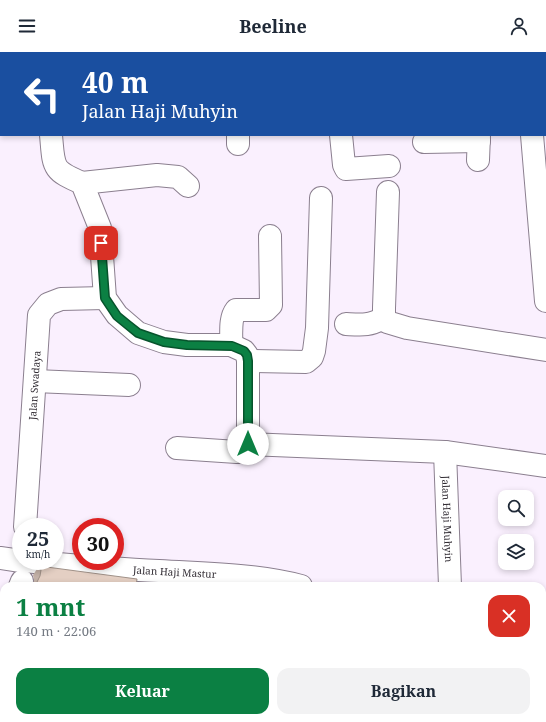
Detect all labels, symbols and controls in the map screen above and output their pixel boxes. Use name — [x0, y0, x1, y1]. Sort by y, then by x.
text: Beeline — [239, 14, 307, 38]
icon: menu — [16, 15, 38, 37]
icon: person — [508, 15, 530, 37]
text: 40 m — [82, 63, 149, 101]
icon: left — [16, 68, 68, 120]
text: Jalan Haji Muhyin — [82, 99, 238, 123]
pin — [84, 226, 118, 260]
icon: arrive — [90, 232, 112, 254]
street label: Jalan Swadaya — [25, 350, 44, 421]
position arrow — [227, 423, 269, 465]
street label: Jalan Haji Muhyin — [439, 474, 456, 563]
map controls — [498, 490, 534, 570]
button: search — [498, 490, 534, 526]
speed limit sign: 30 — [72, 518, 124, 570]
text: 25 — [27, 525, 49, 552]
button: layers — [498, 534, 534, 570]
text: km/h — [26, 547, 50, 561]
street label: Jalan Haji Mastur — [132, 563, 217, 581]
text: 1 mnt — [16, 590, 85, 623]
button: close — [488, 595, 530, 637]
text: 140 m · 22:06 — [16, 622, 96, 640]
button: Keluar — [16, 668, 269, 714]
button: Bagikan — [277, 668, 530, 714]

